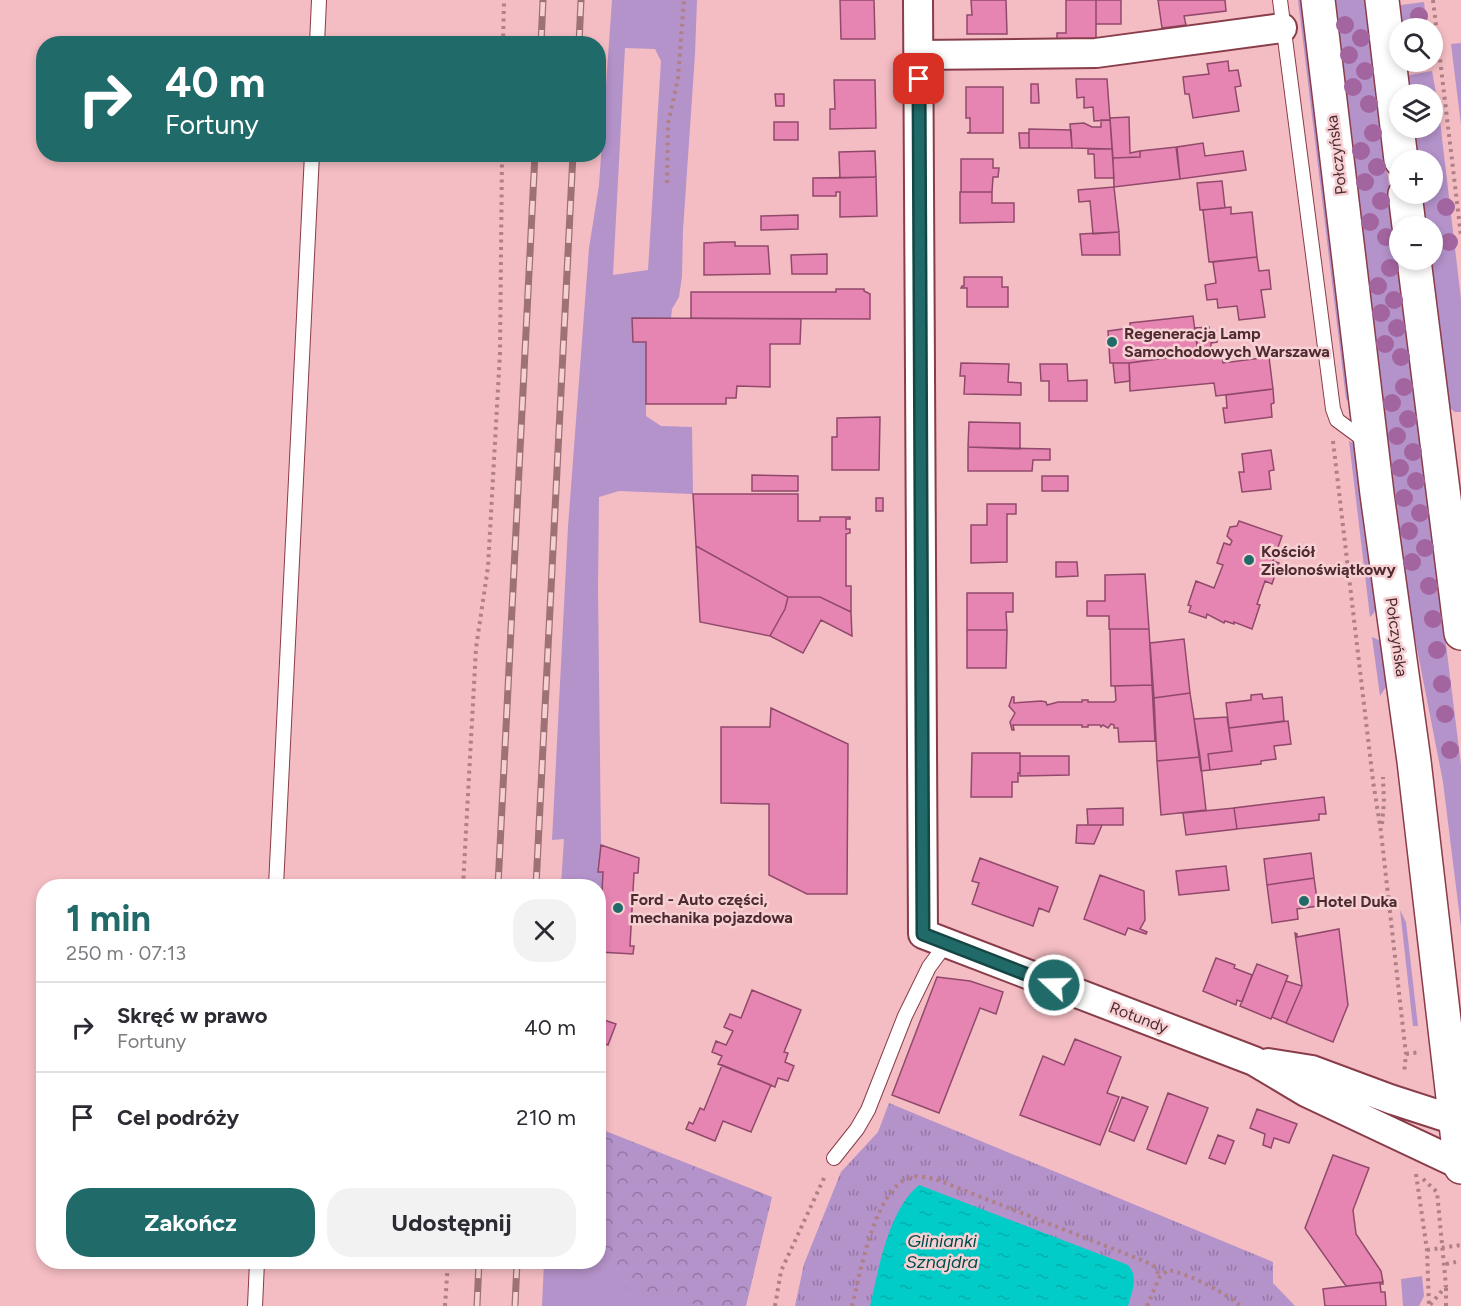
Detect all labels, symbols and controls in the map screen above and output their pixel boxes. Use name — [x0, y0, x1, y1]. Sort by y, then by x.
map controls — [1389, 18, 1443, 270]
button: search — [1389, 18, 1443, 72]
pin — [893, 53, 944, 104]
text: 40 m — [165, 57, 265, 108]
icon: right — [66, 60, 144, 138]
icon: arrive — [902, 62, 935, 95]
button: layers — [1389, 84, 1443, 138]
text: Fortuny — [165, 108, 259, 141]
street label: Połczyńska — [1322, 114, 1351, 196]
button: + — [1389, 150, 1443, 204]
button: − — [1389, 216, 1443, 270]
place label: Regeneracja Lamp Samochodowych Warszawa — [1124, 324, 1330, 361]
marker: Regeneracja Lamp Samochodowych Warszawa — [1105, 335, 1119, 349]
place label: Kościół Zielonoświątkowy — [1261, 542, 1396, 579]
marker: Kościół Zielonoświątkowy — [1242, 553, 1256, 567]
street label: Połczyńska — [1382, 596, 1411, 678]
place label: Ford - Auto części, mechanika pojazdowa — [630, 890, 793, 927]
place label: Hotel Duka — [1316, 892, 1397, 911]
marker: Hotel Duka — [1297, 894, 1311, 908]
text: 1 min — [66, 897, 151, 940]
button: close — [513, 899, 576, 962]
marker: Ford - Auto części, mechanika pojazdowa — [611, 901, 625, 915]
text: 250 m · 07:13 — [66, 941, 186, 965]
position arrow — [1022, 953, 1086, 1017]
street label: Rotundy — [1107, 998, 1171, 1037]
text: Skręć w prawo — [117, 1002, 267, 1029]
icon: right — [66, 1011, 99, 1044]
text: 40 m — [524, 1014, 576, 1041]
text: Fortuny — [117, 1029, 186, 1053]
icon: arrive — [66, 1101, 99, 1134]
text: Cel podróży — [117, 1104, 239, 1131]
text: 210 m — [516, 1104, 576, 1131]
button: Zakończ — [66, 1188, 315, 1257]
button: Udostępnij — [327, 1188, 576, 1257]
water label: Glinianki Sznajdra — [906, 1230, 979, 1273]

